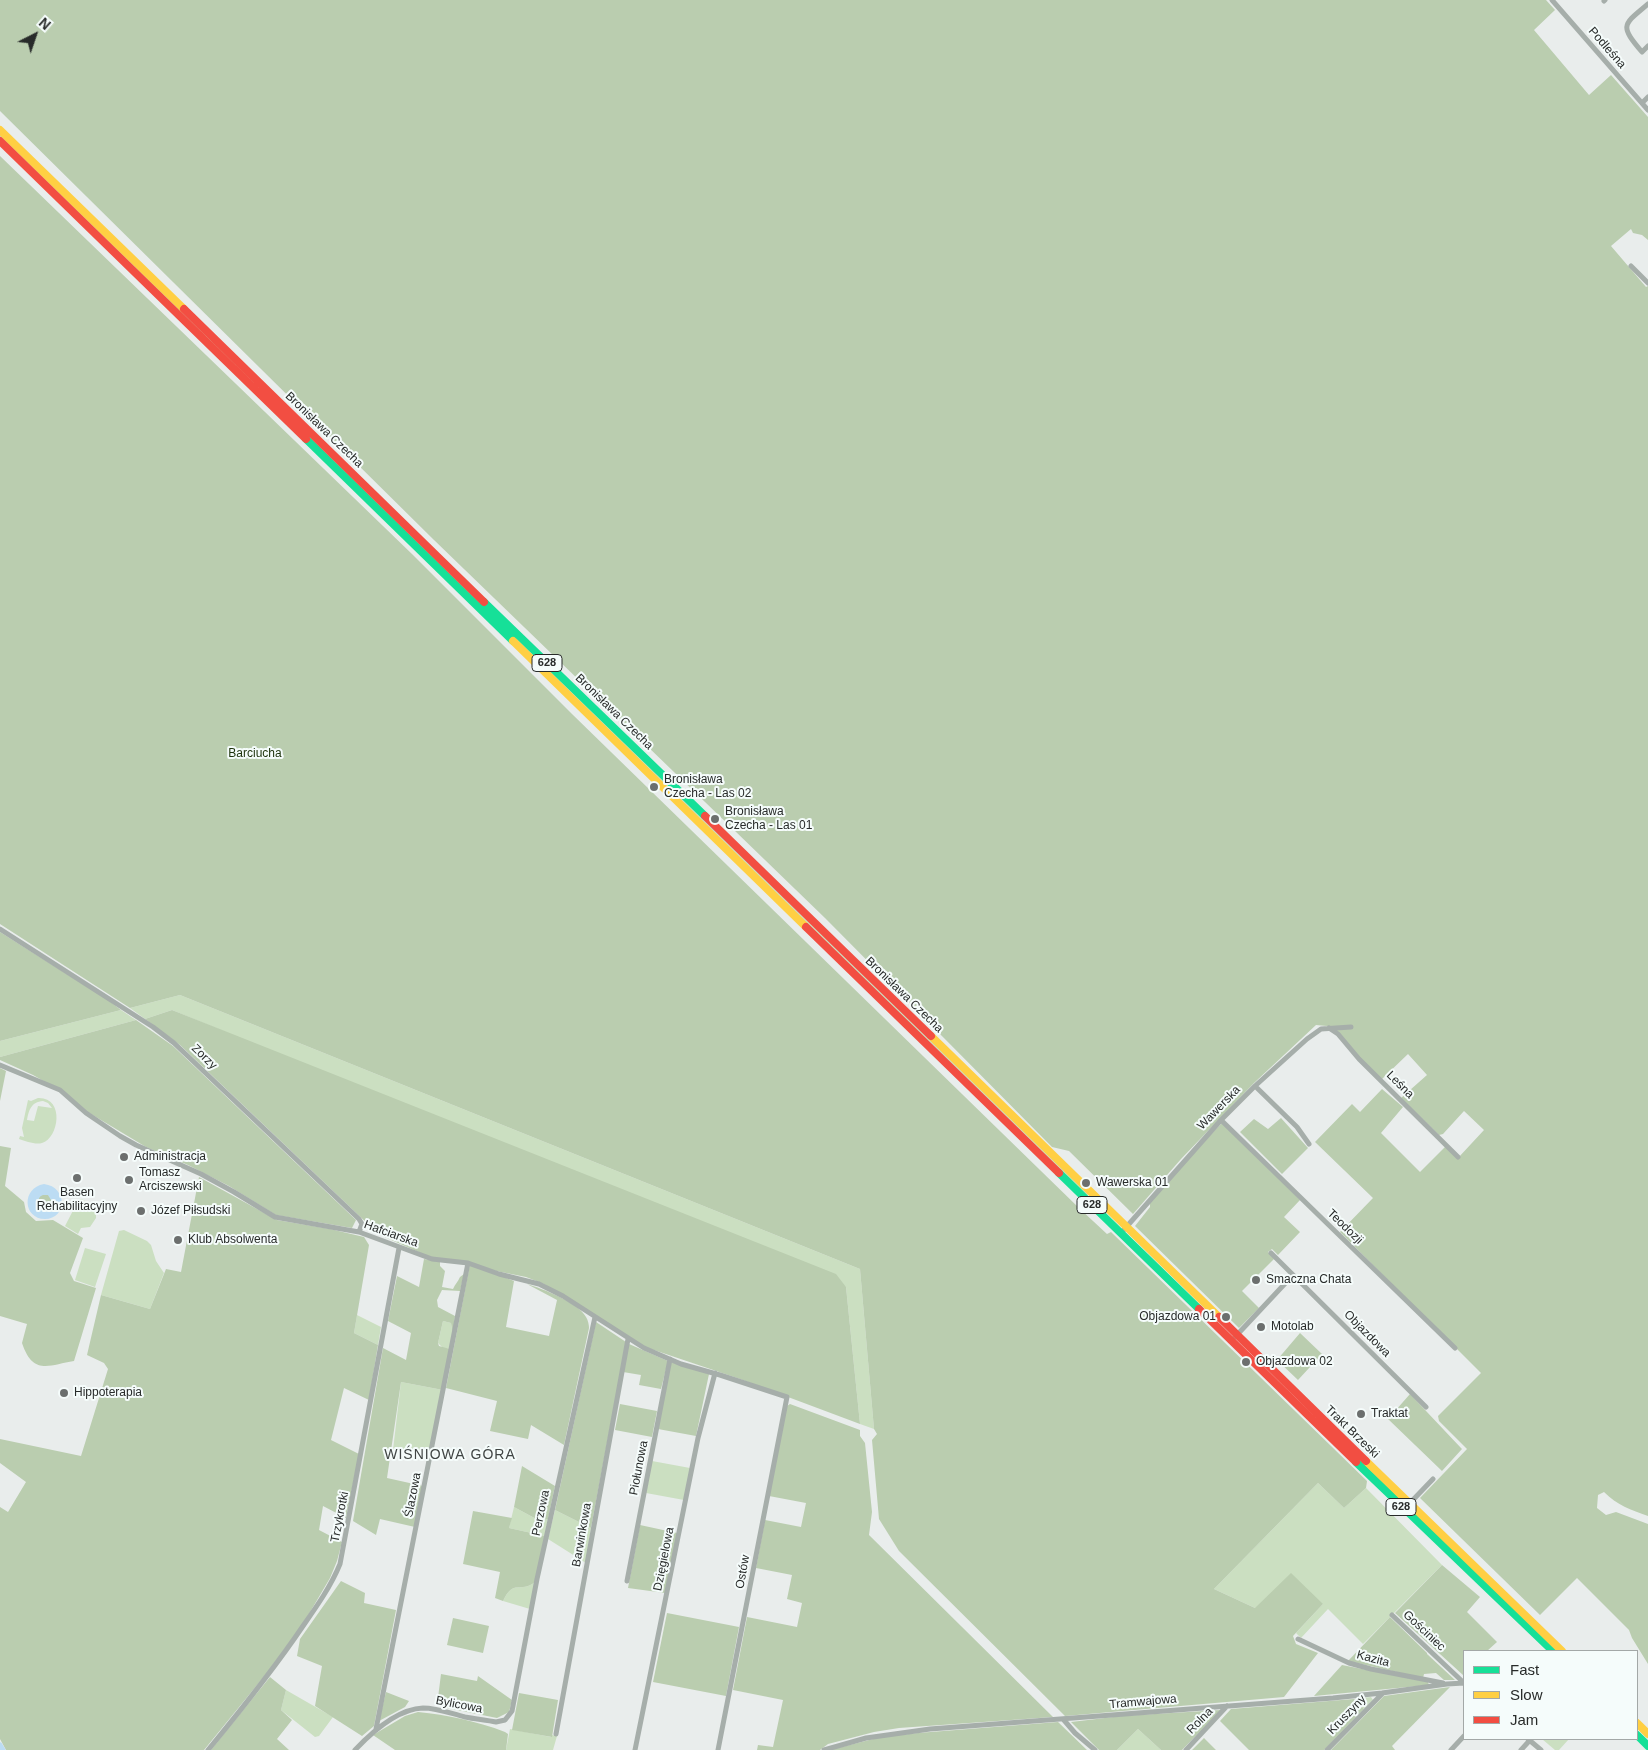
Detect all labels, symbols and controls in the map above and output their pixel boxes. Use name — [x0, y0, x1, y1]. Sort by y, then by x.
north arrow — [10, 10, 60, 60]
text: N — [36, 14, 54, 33]
street label: Podleśna — [1585, 24, 1629, 72]
street label: Bronisława Czecha — [282, 389, 366, 471]
road number: 628 — [532, 654, 562, 671]
street label: Bronisława Czecha — [572, 671, 656, 753]
park label: Barciucha — [228, 747, 282, 761]
place label: Bronisława Czecha - Las 02 — [664, 773, 751, 801]
marker: Bronisława Czecha - Las 02 — [648, 781, 660, 793]
place label: Bronisława Czecha - Las 01 — [725, 805, 812, 833]
marker: Bronisława Czecha - Las 01 — [709, 813, 721, 825]
street label: Bronisława Czecha — [862, 954, 946, 1036]
street label: Zorzy — [188, 1041, 220, 1073]
street label: Leśna — [1383, 1068, 1417, 1102]
street label: Wawerska — [1195, 1083, 1243, 1133]
place label: Administracja — [134, 1150, 206, 1164]
marker: Administracja — [118, 1151, 130, 1163]
place label: Tomasz Arciszewski — [139, 1166, 202, 1194]
marker: Basen Rehabilitacyjny — [71, 1172, 83, 1184]
marker: Tomasz Arciszewski — [123, 1174, 135, 1186]
place label: Wawerska 01 — [1096, 1176, 1168, 1190]
marker: Wawerska 01 — [1080, 1177, 1092, 1189]
place label: Basen Rehabilitacyjny — [37, 1186, 117, 1214]
road number: 628 — [1077, 1196, 1107, 1214]
place label: Józef Piłsudski — [151, 1204, 230, 1218]
marker: Józef Piłsudski — [135, 1205, 147, 1217]
street label: Teodozji — [1324, 1207, 1366, 1247]
street label: Hafciarska — [362, 1218, 420, 1250]
place label: Klub Absolwenta — [188, 1233, 277, 1247]
marker: Klub Absolwenta — [172, 1234, 184, 1246]
place label: Smaczna Chata — [1266, 1273, 1351, 1287]
marker: Smaczna Chata — [1250, 1274, 1262, 1286]
street label: Objazdowa — [1341, 1308, 1393, 1360]
place label: Objazdowa 01 — [1139, 1310, 1216, 1324]
marker: Objazdowa 01 — [1220, 1311, 1232, 1323]
place label: Motolab — [1271, 1320, 1314, 1334]
marker: Motolab — [1255, 1321, 1267, 1333]
place label: Objazdowa 02 — [1256, 1355, 1333, 1369]
marker: Objazdowa 02 — [1240, 1356, 1252, 1368]
place label: Hippoterapia — [74, 1386, 142, 1400]
marker: Hippoterapia — [58, 1387, 70, 1399]
street label: Trakt Brzeski — [1322, 1403, 1382, 1461]
place label: Traktat — [1371, 1407, 1408, 1421]
marker: Traktat — [1355, 1408, 1367, 1420]
street label: Piołunowa — [627, 1439, 651, 1497]
district label: WIŚNIOWA GÓRA — [383, 1447, 517, 1463]
street label: Ślazowa — [402, 1471, 424, 1519]
street label: Perzowa — [529, 1489, 553, 1537]
street label: Trzykrotki — [328, 1490, 352, 1544]
road number: 628 — [1386, 1498, 1416, 1515]
street label: Barwinkowa — [569, 1502, 595, 1568]
street label: Dzięgielowa — [651, 1526, 677, 1592]
street label: Ostów — [733, 1554, 753, 1590]
street label: Gościniec — [1400, 1608, 1448, 1654]
street label: Kazita — [1355, 1648, 1391, 1670]
legend — [1463, 1650, 1638, 1740]
text: Fast — [1510, 1661, 1539, 1678]
text: Slow — [1510, 1686, 1543, 1703]
street label: Tramwajowa — [1109, 1692, 1177, 1712]
street label: Kruszyny — [1325, 1692, 1369, 1738]
street label: Bylicowa — [434, 1693, 484, 1717]
street label: Rolna — [1184, 1705, 1216, 1737]
text: Jam — [1510, 1711, 1538, 1728]

